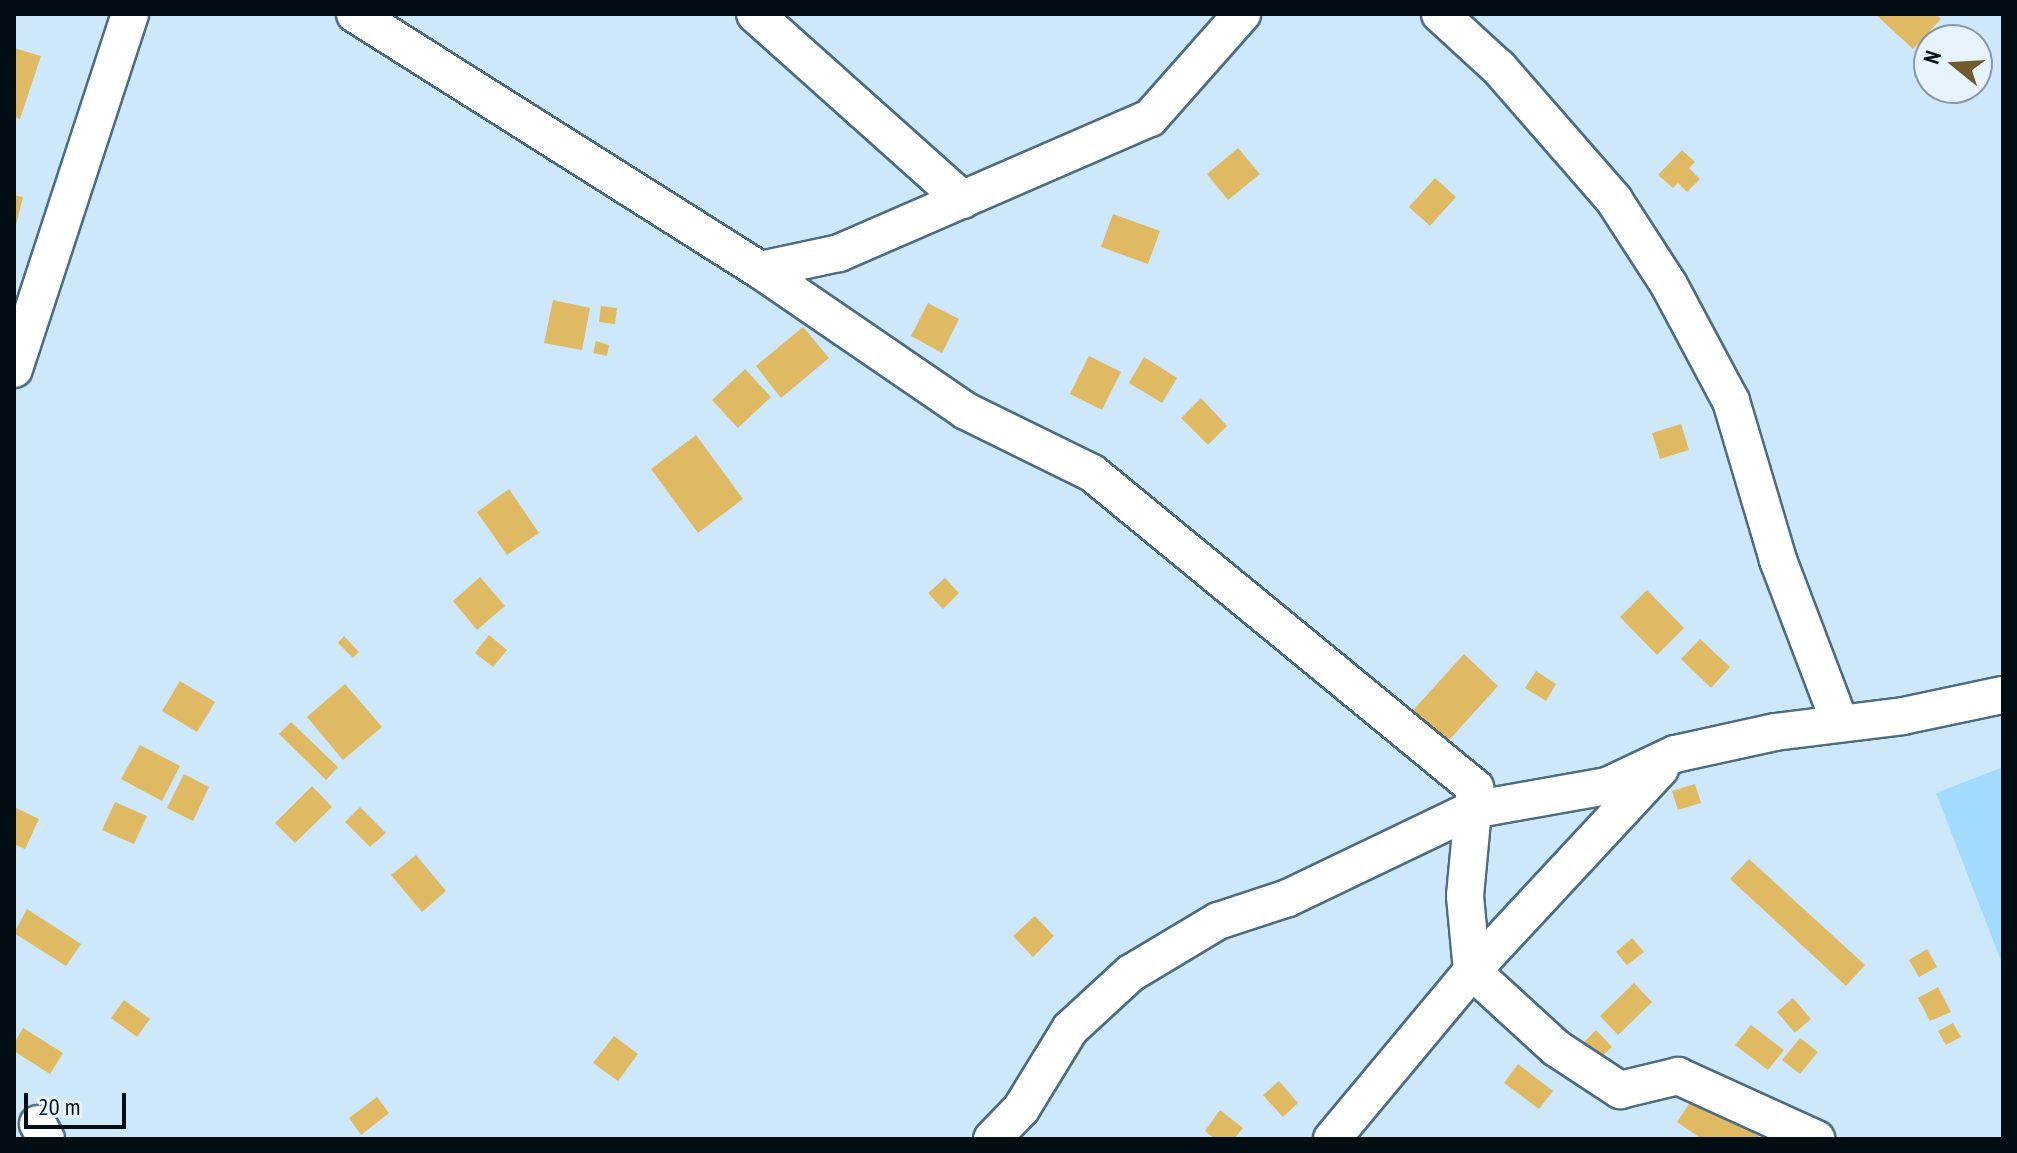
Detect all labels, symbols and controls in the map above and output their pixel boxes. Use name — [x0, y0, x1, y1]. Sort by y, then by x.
north arrow — [1913, 24, 1993, 104]
text: N — [1917, 47, 1947, 67]
scale bar — [28, 1077, 130, 1127]
text: 20 m — [38, 1091, 80, 1122]

